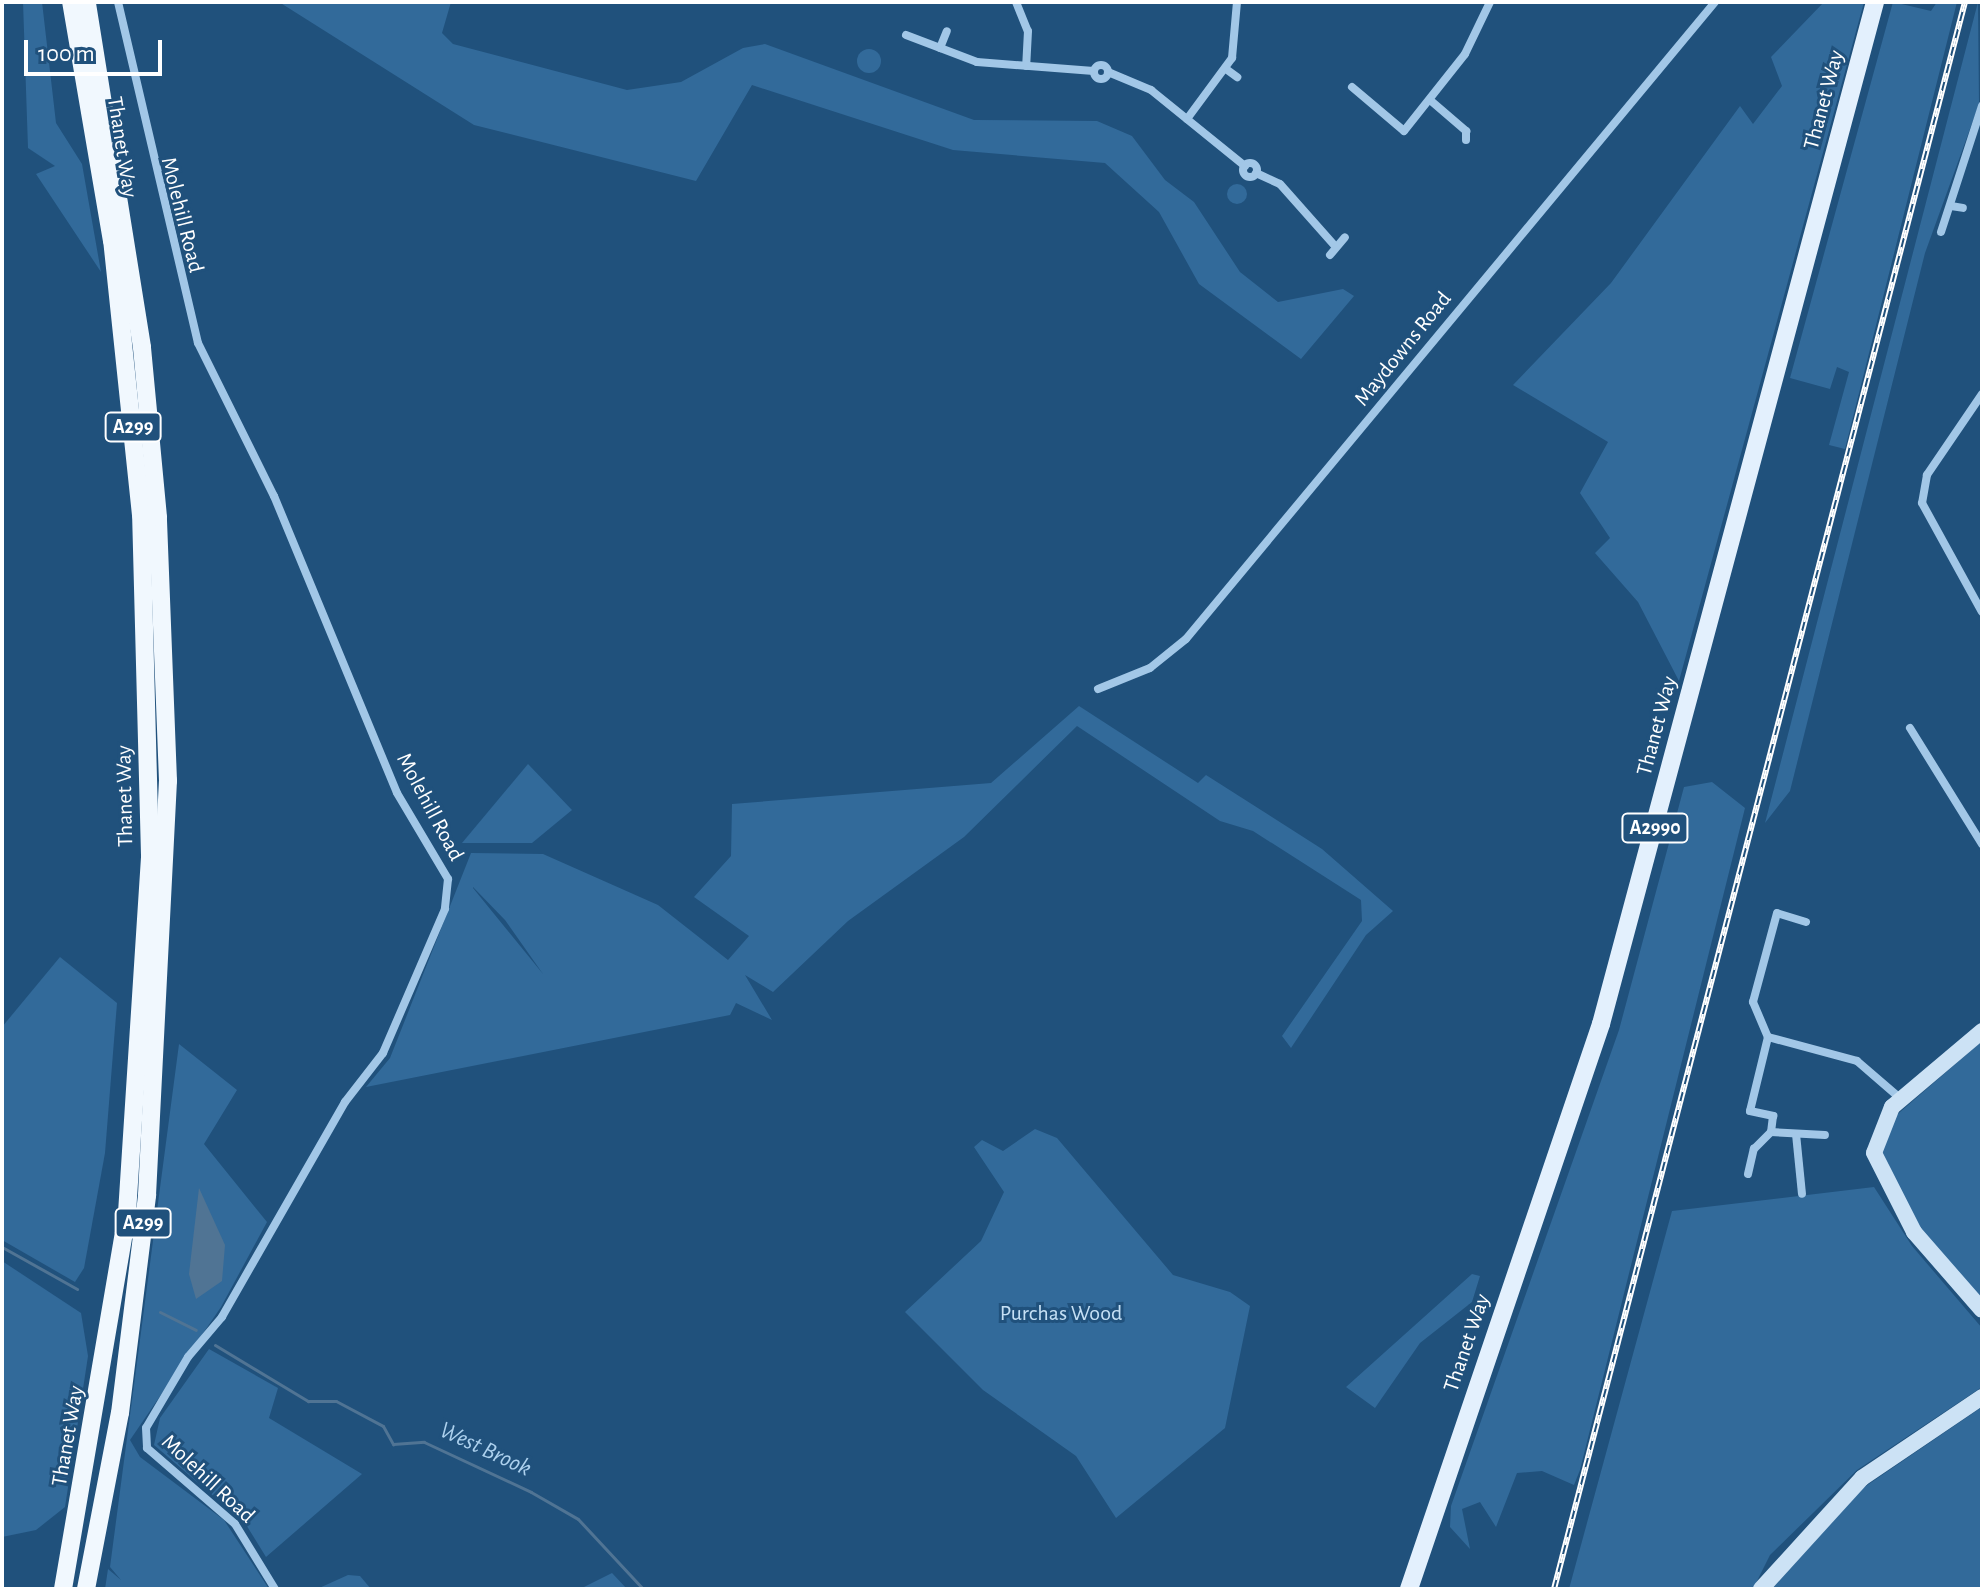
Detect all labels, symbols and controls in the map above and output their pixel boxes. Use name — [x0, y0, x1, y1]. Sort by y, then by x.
scale bar — [28, 24, 166, 74]
text: 100 m — [38, 42, 95, 66]
street label: Thanet Way — [1798, 47, 1850, 153]
street label: Thanet Way — [101, 95, 143, 199]
street label: Molehill Road — [155, 154, 209, 276]
street label: Maydowns Road — [1349, 286, 1457, 412]
road number: A299 — [103, 411, 163, 443]
street label: Thanet Way — [1631, 673, 1683, 779]
street label: Thanet Way — [111, 745, 139, 847]
street label: Molehill Road — [391, 749, 469, 865]
road number: A2990 — [1621, 812, 1689, 844]
road number: A299 — [113, 1207, 173, 1239]
street label: Thanet Way — [1438, 1291, 1496, 1395]
park label: Purchas Wood — [1000, 1301, 1122, 1327]
street label: Thanet Way — [46, 1384, 90, 1488]
water label: West Brook — [435, 1416, 535, 1484]
street label: Molehill Road — [156, 1429, 260, 1529]

